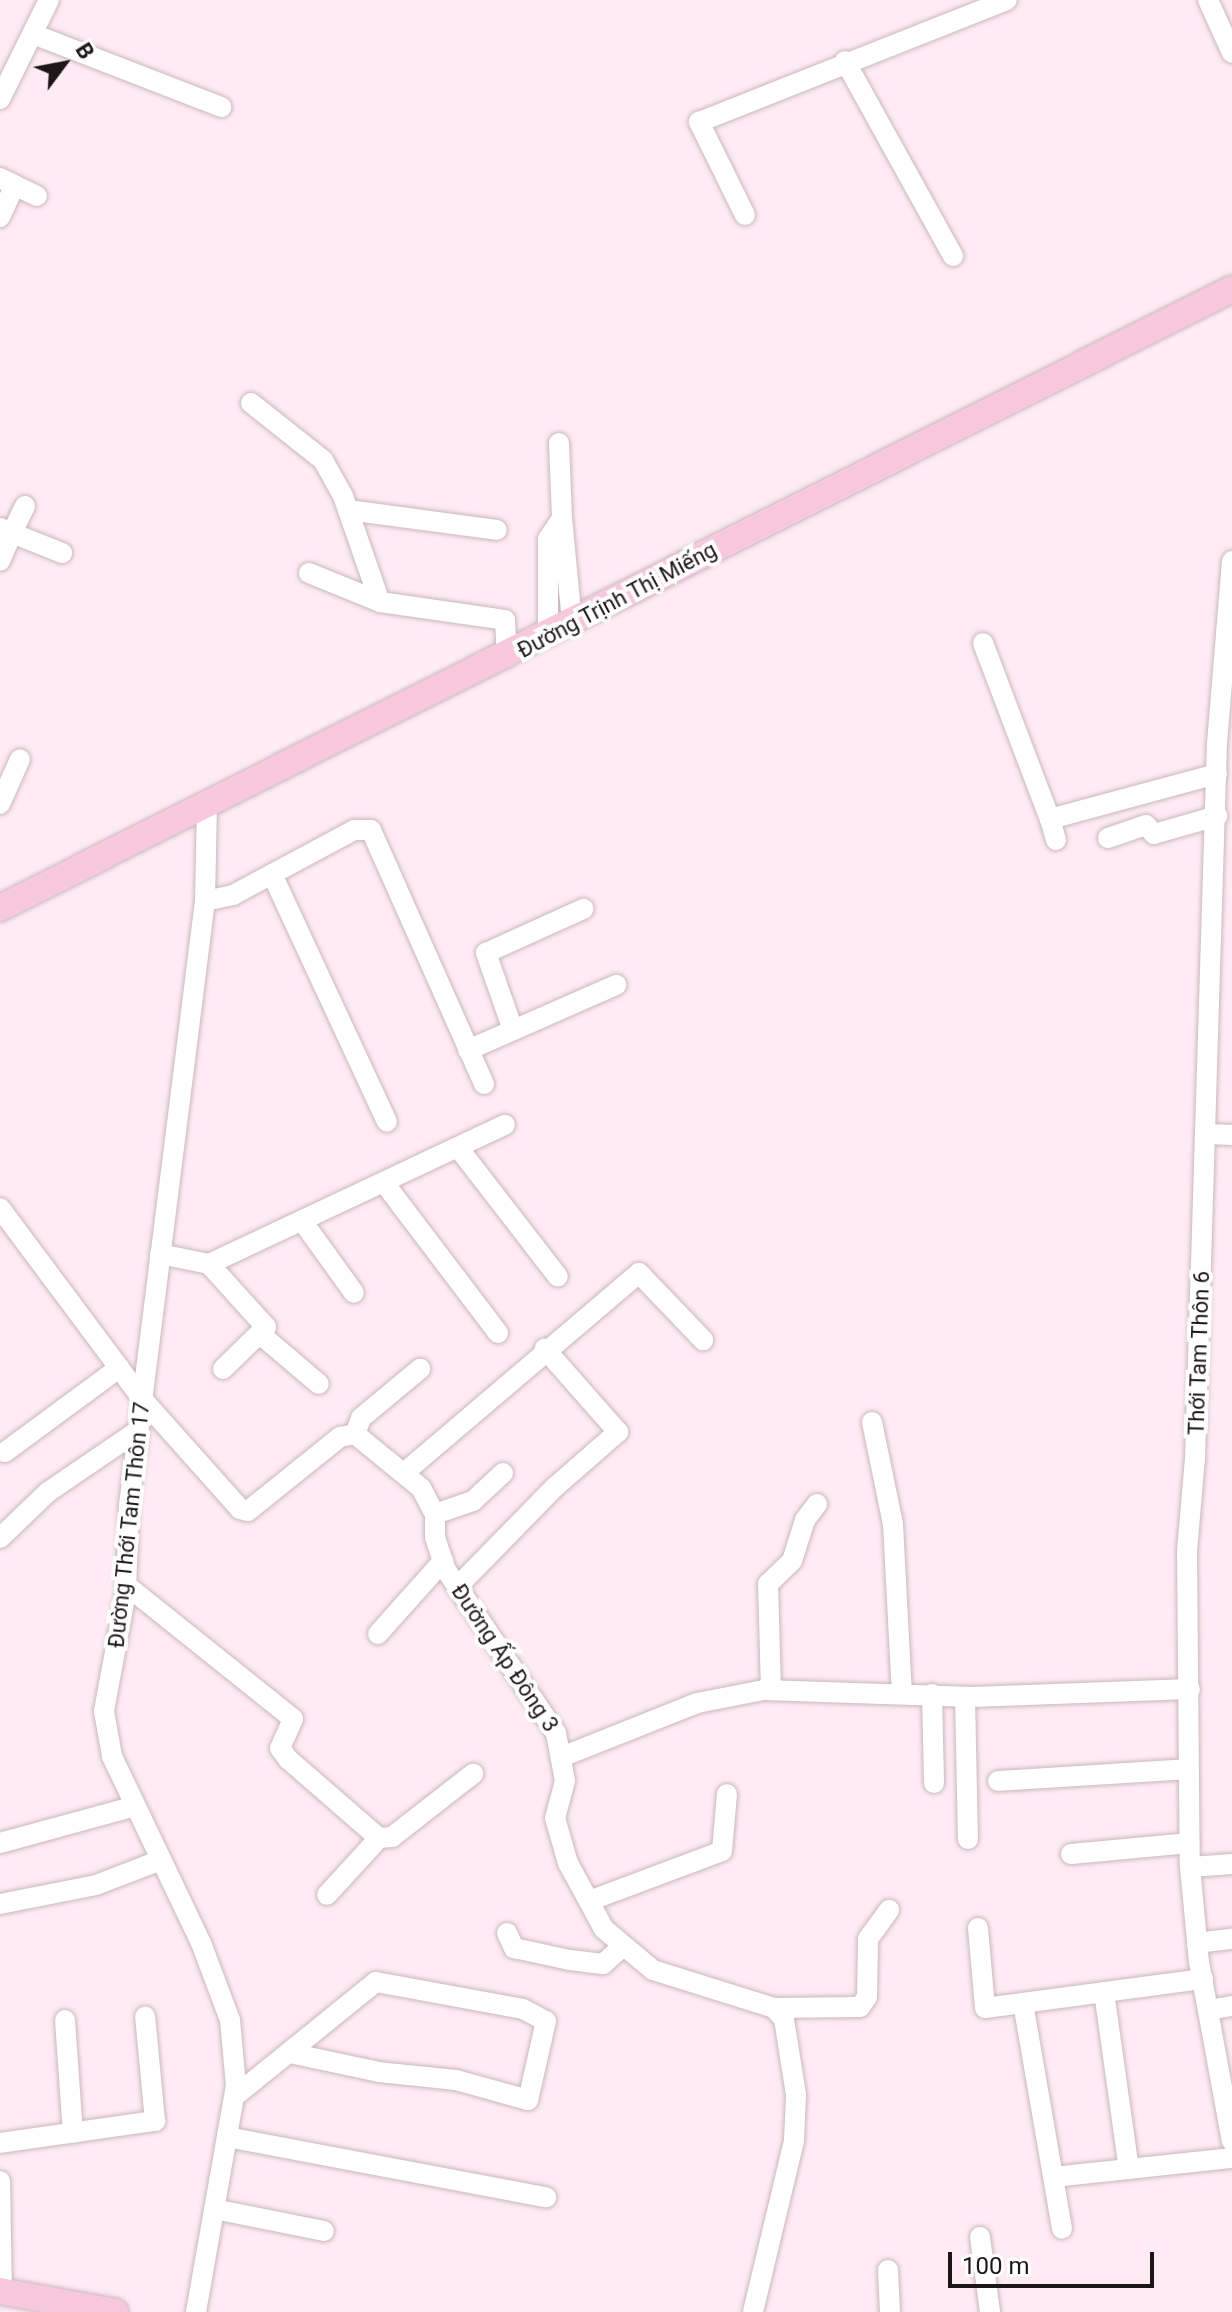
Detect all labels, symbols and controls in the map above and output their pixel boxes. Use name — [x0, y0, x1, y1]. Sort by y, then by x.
north arrow — [24, 24, 104, 104]
text: B — [70, 38, 99, 64]
street label: Đường Trịnh Thị Miếng — [513, 536, 721, 664]
street label: Thới Tam Thôn 6 — [1183, 1270, 1215, 1436]
street label: Đường Thới Tam Thôn 17 — [103, 1400, 155, 1650]
street label: Đường Ấp Đông 3 — [446, 1579, 564, 1737]
scale bar — [952, 2236, 1158, 2286]
text: 100 m — [962, 2252, 1029, 2280]

